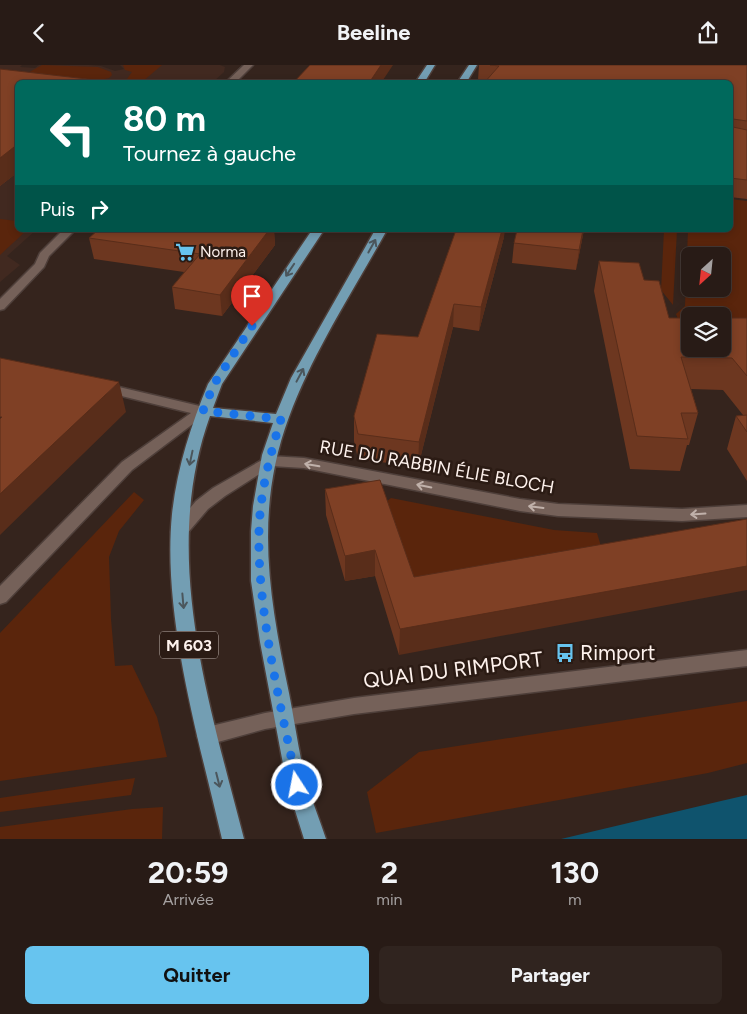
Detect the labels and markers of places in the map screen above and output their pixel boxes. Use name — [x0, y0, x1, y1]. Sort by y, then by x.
supermarket icon: Norma — [174, 241, 196, 263]
place label: Norma — [200, 243, 246, 261]
pin — [231, 275, 273, 326]
place label: Rimport — [580, 640, 656, 665]
bus stop icon: Rimport — [554, 642, 576, 664]

